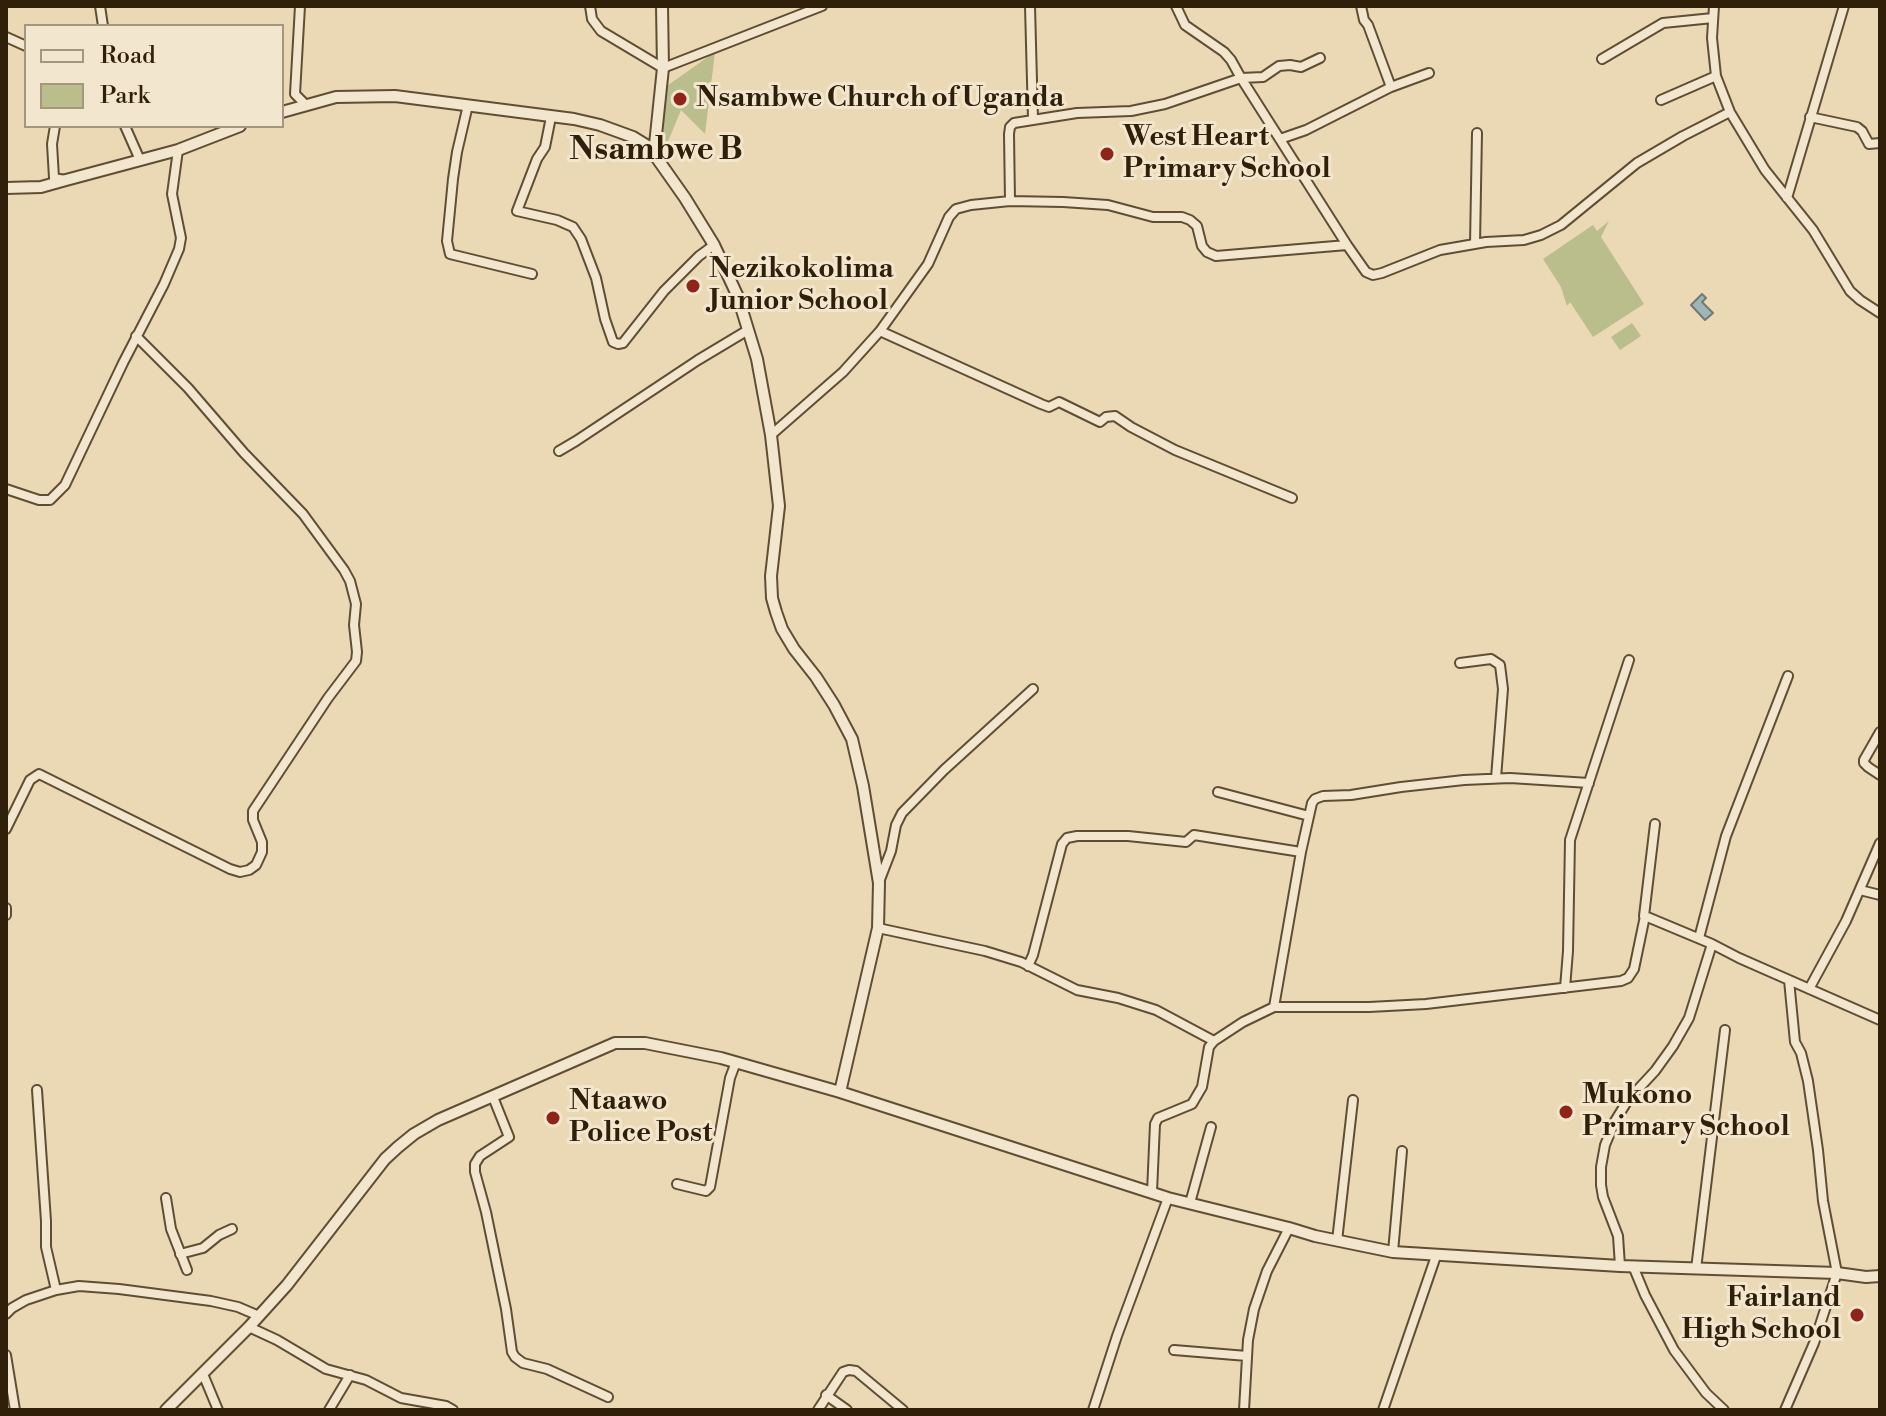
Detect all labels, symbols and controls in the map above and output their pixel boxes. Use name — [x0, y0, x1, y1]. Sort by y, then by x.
legend — [24, 24, 284, 128]
text: Road — [100, 41, 156, 71]
text: Park — [100, 81, 150, 111]
place label: Nsambwe Church of Uganda — [696, 82, 1064, 116]
marker: Nsambwe Church of Uganda — [671, 90, 689, 108]
place label: West Heart Primary School — [1123, 121, 1331, 187]
district label: Nsambwe B — [569, 132, 743, 170]
marker: West Heart Primary School — [1098, 145, 1116, 163]
place label: Nezikokolima Junior School — [709, 253, 894, 319]
marker: Nezikokolima Junior School — [684, 277, 702, 295]
place label: Mukono Primary School — [1582, 1079, 1790, 1145]
place label: Ntaawo Police Post — [569, 1085, 712, 1151]
marker: Mukono Primary School — [1557, 1103, 1575, 1121]
marker: Ntaawo Police Post — [544, 1109, 562, 1127]
place label: Fairland High School — [1682, 1282, 1841, 1348]
marker: Fairland High School — [1848, 1306, 1866, 1324]

